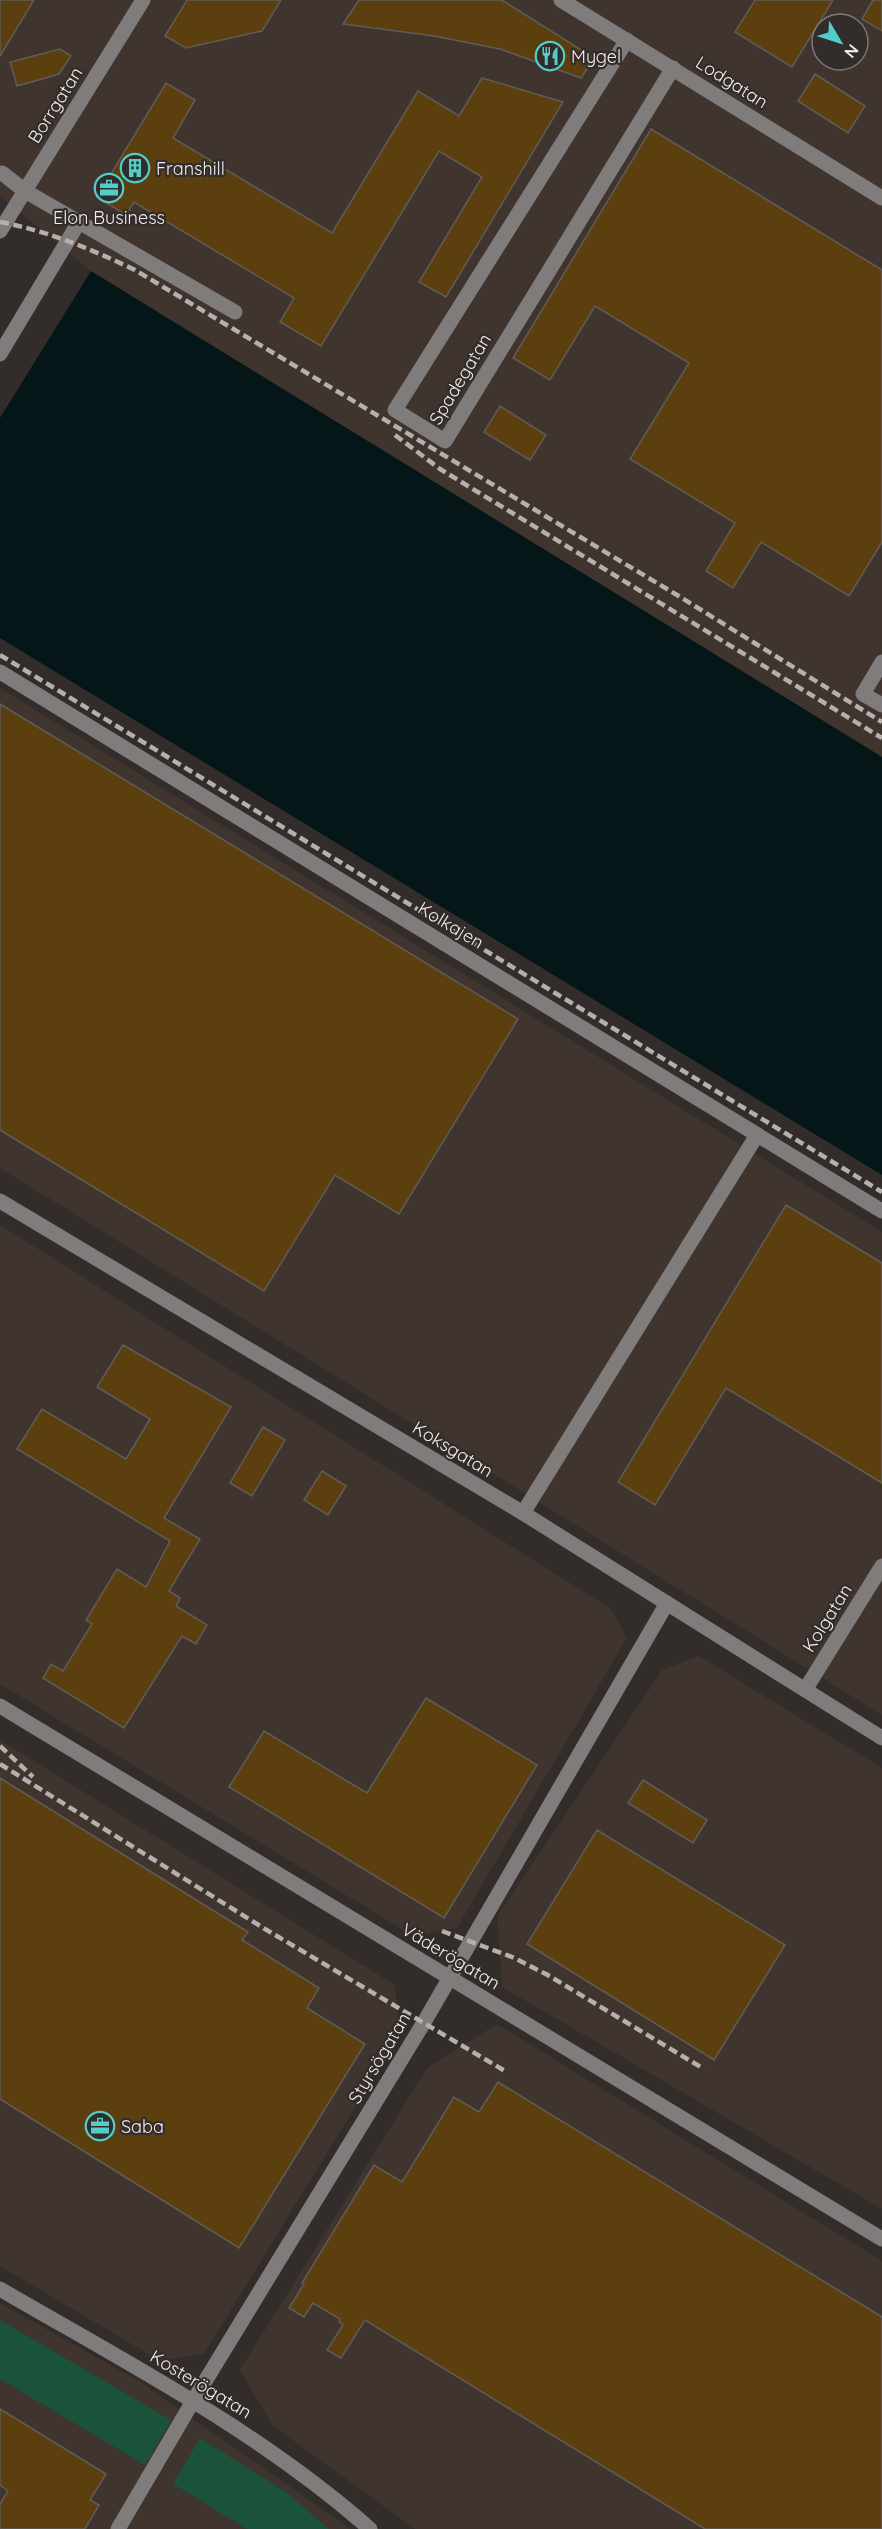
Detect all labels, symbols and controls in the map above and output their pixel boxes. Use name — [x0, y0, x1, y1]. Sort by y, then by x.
north arrow — [810, 12, 870, 72]
restaurant icon: Mygel — [534, 40, 566, 72]
text: N — [840, 41, 863, 62]
place label: Mygel — [571, 45, 621, 68]
street label: Lodgatan — [692, 51, 772, 113]
street label: Borrgatan — [23, 63, 87, 147]
building icon: Franshill — [119, 152, 151, 184]
place label: Franshill — [156, 157, 225, 180]
office icon: Elon Business — [93, 172, 125, 204]
place label: Elon Business — [53, 206, 165, 229]
street label: Spadegatan — [424, 329, 496, 429]
street label: Kolkajen — [414, 896, 488, 954]
street label: Koksgatan — [408, 1416, 498, 1482]
street label: Kolgatan — [797, 1580, 857, 1656]
street label: Väderögatan — [398, 1918, 504, 1994]
street label: Styrsögatan — [343, 2008, 415, 2108]
office icon: Saba — [84, 2110, 116, 2142]
place label: Saba — [121, 2115, 164, 2138]
street label: Kosterögatan — [146, 2345, 256, 2423]

